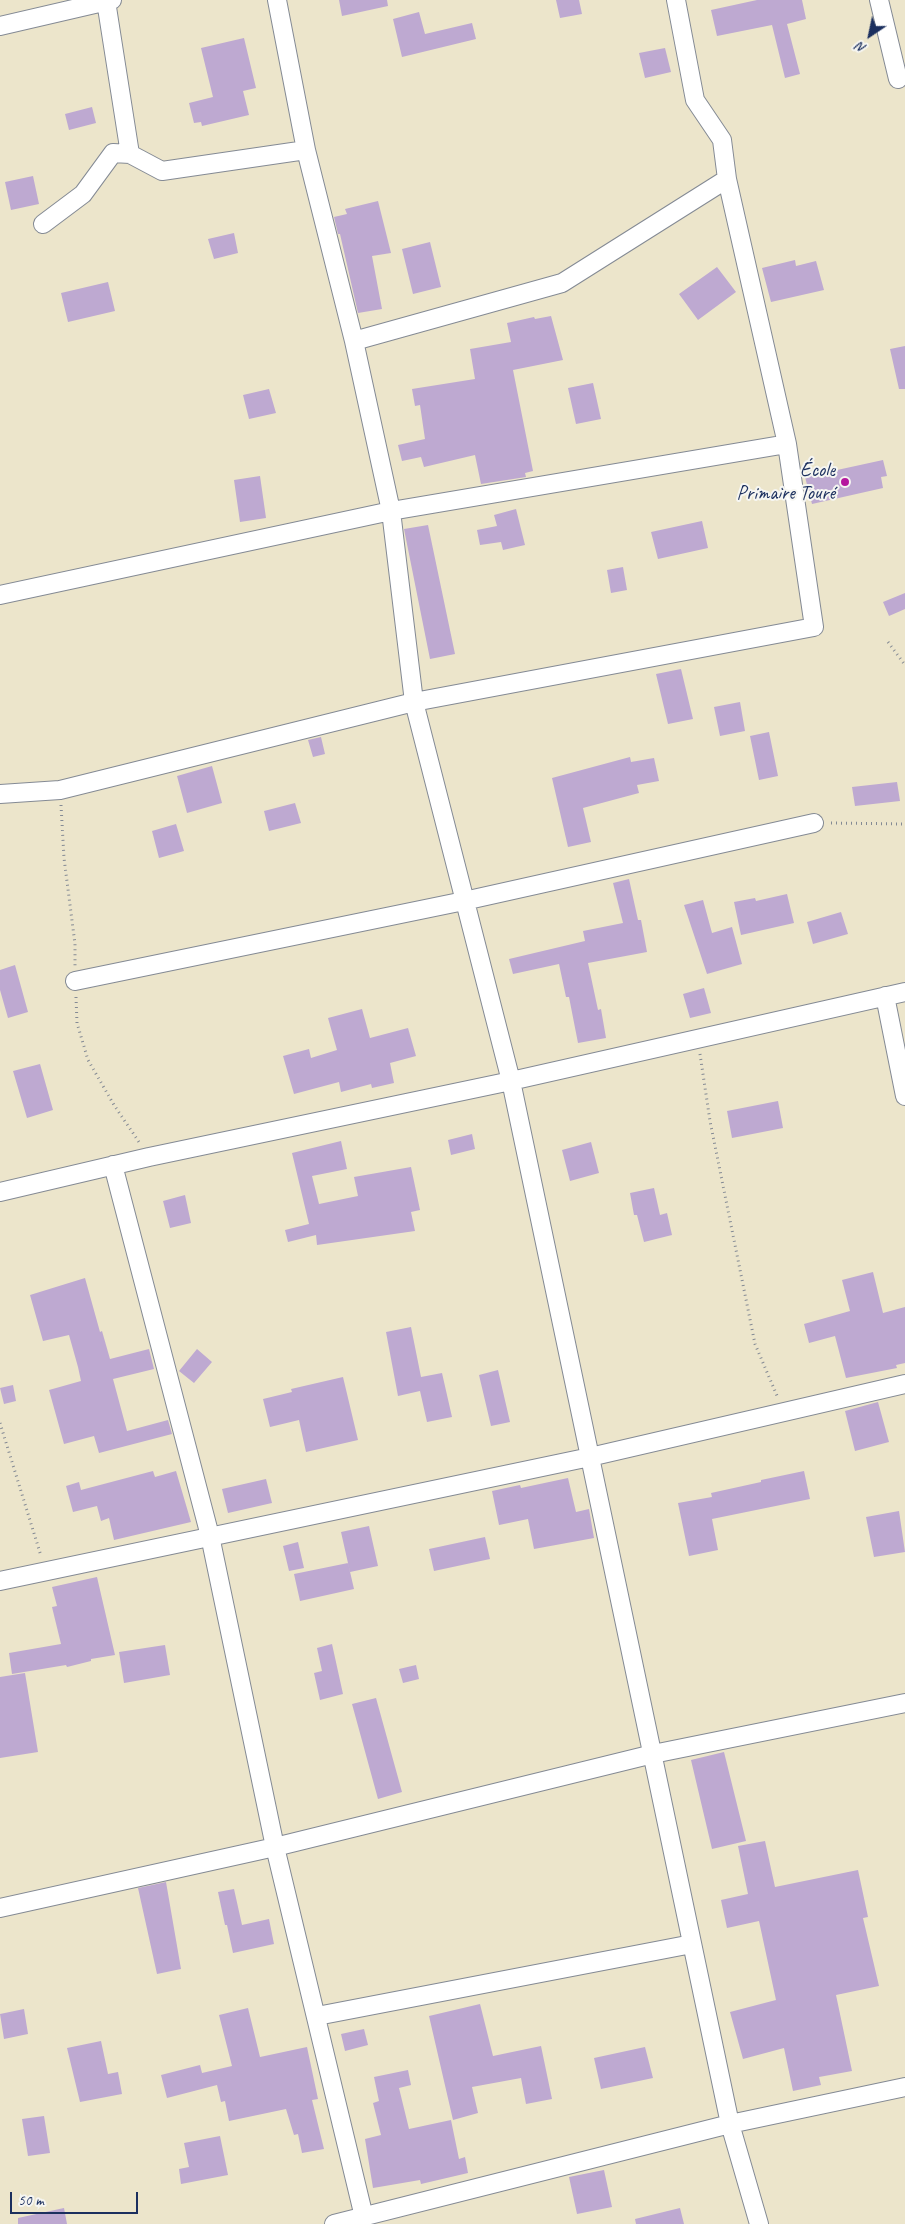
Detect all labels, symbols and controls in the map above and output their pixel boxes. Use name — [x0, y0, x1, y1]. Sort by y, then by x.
north arrow — [845, 10, 895, 60]
text: N — [853, 38, 870, 57]
place label: École Primaire Touré — [737, 459, 835, 506]
marker: École Primaire Touré — [839, 476, 851, 488]
scale bar — [12, 2182, 140, 2214]
text: 50 m — [18, 2191, 44, 2210]

